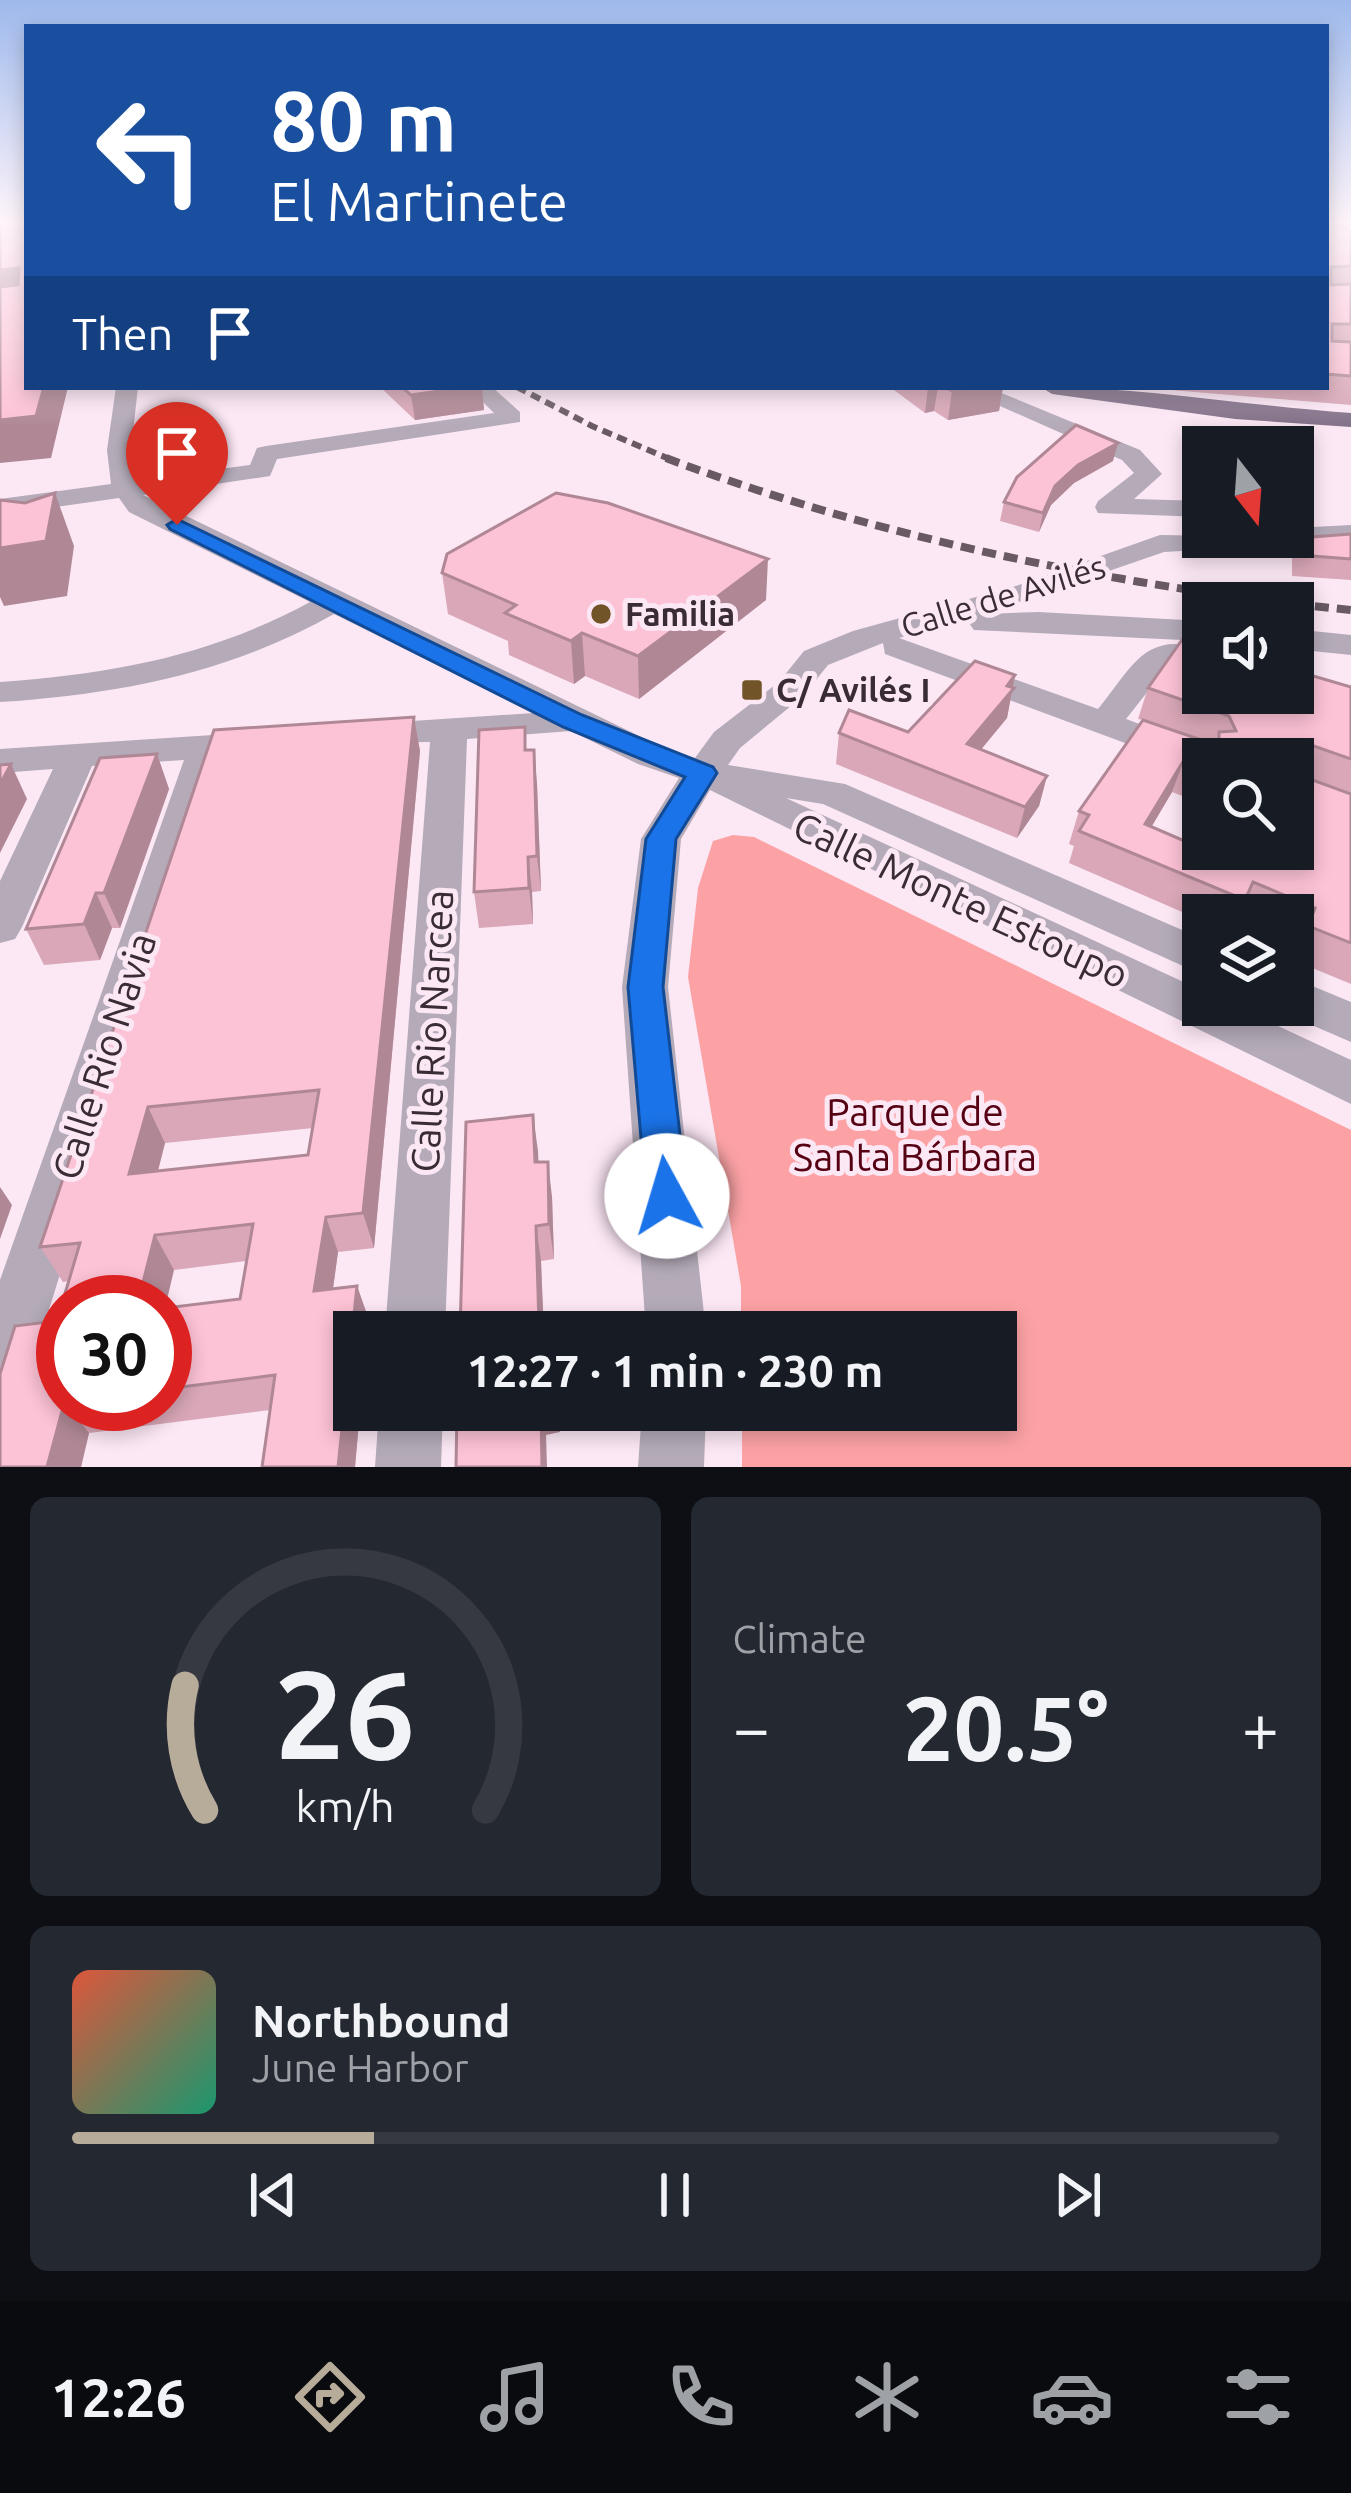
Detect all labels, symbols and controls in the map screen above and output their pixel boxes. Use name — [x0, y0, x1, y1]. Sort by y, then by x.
icon: left — [72, 72, 228, 228]
text: 80 m — [270, 73, 457, 167]
text: El Martinete — [270, 171, 568, 231]
icon: arrive — [197, 300, 263, 366]
text: Then — [72, 308, 173, 359]
pin — [126, 402, 228, 525]
icon: arrive — [144, 420, 210, 486]
north arrow — [1182, 426, 1314, 558]
map controls — [1182, 426, 1314, 1026]
street label: Calle de Avilés — [896, 547, 1109, 644]
button: sound — [1182, 582, 1314, 714]
place label: Familia — [625, 595, 735, 632]
marker: Familia — [588, 601, 614, 627]
place label: C/ Avilés I — [776, 671, 931, 708]
marker: C/ Avilés I — [739, 677, 765, 703]
button: search — [1182, 738, 1314, 870]
street label: Calle Monte Estoupo — [787, 803, 1135, 996]
street label: Calle Rio Narcea — [403, 889, 460, 1173]
button: layers — [1182, 894, 1314, 1026]
street label: Calle Rio Navia — [43, 927, 164, 1185]
park label: Parque de Santa Bárbara — [793, 1090, 1037, 1178]
position arrow — [604, 1133, 730, 1259]
speed limit sign: 30 — [36, 1275, 192, 1431]
text: 12:27 · 1 min · 230 m — [467, 1345, 883, 1396]
text: Climate — [733, 1617, 867, 1660]
text: 26 — [275, 1643, 416, 1783]
text: 20.5° — [903, 1677, 1109, 1778]
text: − — [733, 1690, 770, 1764]
text: + — [1242, 1690, 1279, 1764]
text: km/h — [296, 1781, 395, 1829]
text: Northbound — [252, 1995, 511, 2046]
text: June Harbor — [252, 2046, 469, 2089]
icon: previous — [240, 2162, 306, 2228]
icon: pause — [642, 2162, 708, 2228]
icon: next — [1045, 2162, 1111, 2228]
icon: directions — [288, 2355, 372, 2439]
icon: music — [473, 2355, 557, 2439]
icon: phone — [659, 2355, 743, 2439]
icon: climate — [845, 2355, 929, 2439]
icon: car — [1030, 2355, 1114, 2439]
icon: filters — [1216, 2355, 1300, 2439]
text: 12:26 — [51, 2367, 186, 2427]

